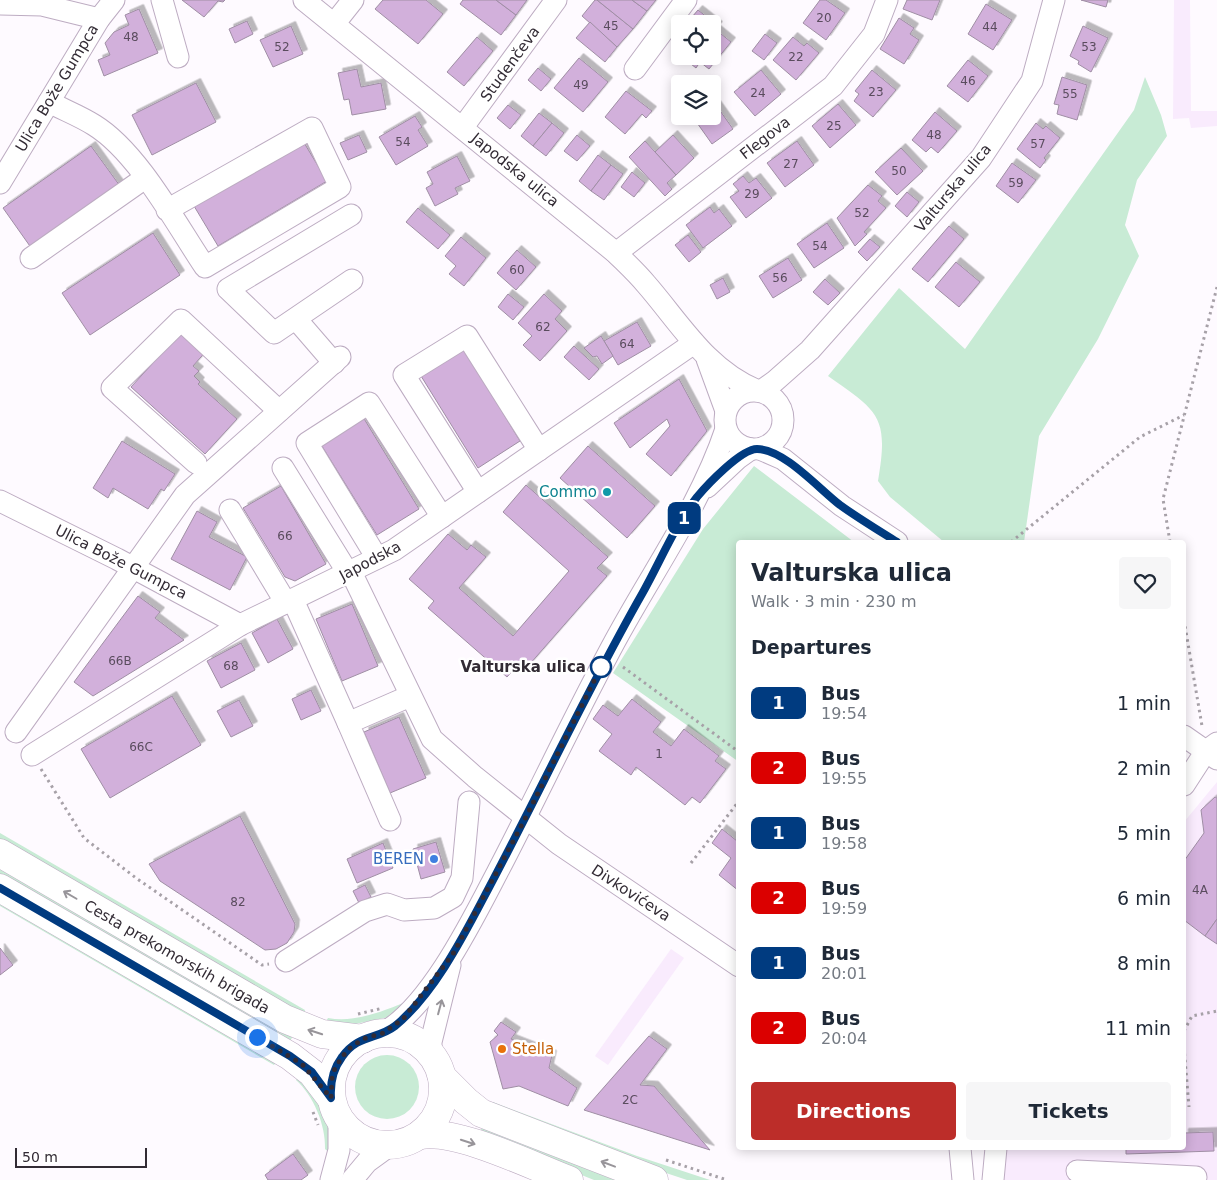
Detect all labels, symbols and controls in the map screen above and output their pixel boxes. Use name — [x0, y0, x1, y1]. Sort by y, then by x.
house number: 20 — [816, 11, 832, 25]
map controls — [671, 15, 721, 125]
button: locate — [671, 15, 721, 65]
house number: 45 — [603, 19, 619, 33]
house number: 44 — [982, 20, 998, 34]
street label: Ulica Bože Gumpca — [12, 21, 102, 155]
street label: Studenčeva — [477, 23, 543, 105]
house number: 48 — [123, 30, 139, 44]
house number: 52 — [274, 40, 290, 54]
house number: 53 — [1081, 40, 1097, 54]
house number: 22 — [788, 50, 804, 64]
house number: 46 — [960, 74, 976, 88]
button: layers — [671, 75, 721, 125]
house number: 49 — [573, 78, 589, 92]
house number: 23 — [868, 85, 884, 99]
house number: 24 — [750, 86, 766, 100]
house number: 55 — [1062, 87, 1078, 101]
street label: Flegova — [736, 113, 794, 163]
house number: 25 — [826, 119, 842, 133]
house number: 48 — [926, 128, 942, 142]
street label: Japodska ulica — [467, 129, 562, 211]
house number: 54 — [395, 135, 411, 149]
house number: 57 — [1030, 137, 1046, 151]
street label: Valturska ulica — [911, 140, 995, 236]
house number: 27 — [783, 157, 799, 171]
house number: 50 — [891, 164, 907, 178]
house number: 59 — [1008, 176, 1024, 190]
house number: 29 — [744, 187, 760, 201]
house number: 52 — [854, 206, 870, 220]
house number: 54 — [812, 239, 828, 253]
house number: 60 — [509, 263, 525, 277]
house number: 56 — [772, 271, 788, 285]
house number: 62 — [535, 320, 551, 334]
house number: 64 — [619, 337, 635, 351]
place label: Commo — [539, 483, 597, 501]
marker: Commo — [601, 486, 613, 498]
line badge: 1 — [668, 502, 700, 534]
text: 1 — [678, 507, 690, 528]
street label: Ulica Bože Gumpca — [52, 521, 190, 603]
house number: 66 — [277, 529, 293, 543]
street label: Japodska — [335, 537, 404, 585]
button: heart — [1119, 557, 1171, 609]
text: Valturska ulica — [751, 559, 952, 587]
text: Walk · 3 min · 230 m — [751, 592, 916, 611]
text: Departures — [751, 636, 872, 658]
house number: 66B — [108, 654, 132, 668]
marker: Valturska ulica — [590, 656, 612, 678]
place label: Valturska ulica — [460, 658, 586, 676]
house number: 68 — [223, 659, 239, 673]
text: Bus — [821, 682, 860, 704]
text: 1 — [772, 692, 785, 713]
text: 1 min — [1117, 692, 1171, 714]
text: 19:54 — [821, 704, 867, 723]
house number: 66C — [129, 740, 153, 754]
house number: 1 — [655, 747, 663, 761]
text: Bus — [821, 747, 860, 769]
text: 2 — [772, 757, 785, 778]
text: 2 min — [1117, 757, 1171, 779]
text: 19:55 — [821, 769, 867, 788]
text: Bus — [821, 812, 860, 834]
text: 1 — [772, 822, 785, 843]
text: 5 min — [1117, 822, 1171, 844]
text: 19:58 — [821, 834, 867, 853]
place label: BEREN — [373, 850, 424, 868]
marker: BEREN — [428, 853, 440, 865]
street label: Divkovićeva — [588, 861, 674, 925]
text: Bus — [821, 877, 860, 899]
house number: 4A — [1192, 883, 1209, 897]
text: 2 — [772, 887, 785, 908]
text: 6 min — [1117, 887, 1171, 909]
one-way arrow — [64, 889, 78, 899]
house number: 82 — [230, 895, 246, 909]
street label: Cesta prekomorskih brigada — [81, 896, 273, 1018]
text: 19:59 — [821, 899, 867, 918]
text: Bus — [821, 942, 860, 964]
text: 1 — [772, 952, 785, 973]
text: 8 min — [1117, 952, 1171, 974]
text: 20:01 — [821, 964, 867, 983]
one-way arrow — [435, 999, 445, 1015]
text: Bus — [821, 1007, 860, 1029]
text: 2 — [772, 1017, 785, 1038]
text: 11 min — [1105, 1017, 1171, 1039]
your location — [245, 1025, 270, 1050]
one-way arrow — [307, 1027, 323, 1036]
text: 20:04 — [821, 1029, 867, 1048]
place label: Stella — [512, 1040, 554, 1058]
marker: Stella — [496, 1043, 508, 1055]
button: Directions — [751, 1082, 956, 1140]
button: Tickets — [966, 1082, 1171, 1140]
house number: 2C — [622, 1093, 638, 1107]
one-way arrow — [460, 1138, 475, 1147]
scale bar — [15, 1145, 148, 1168]
text: 50 m — [22, 1149, 58, 1165]
one-way arrow — [601, 1159, 616, 1168]

